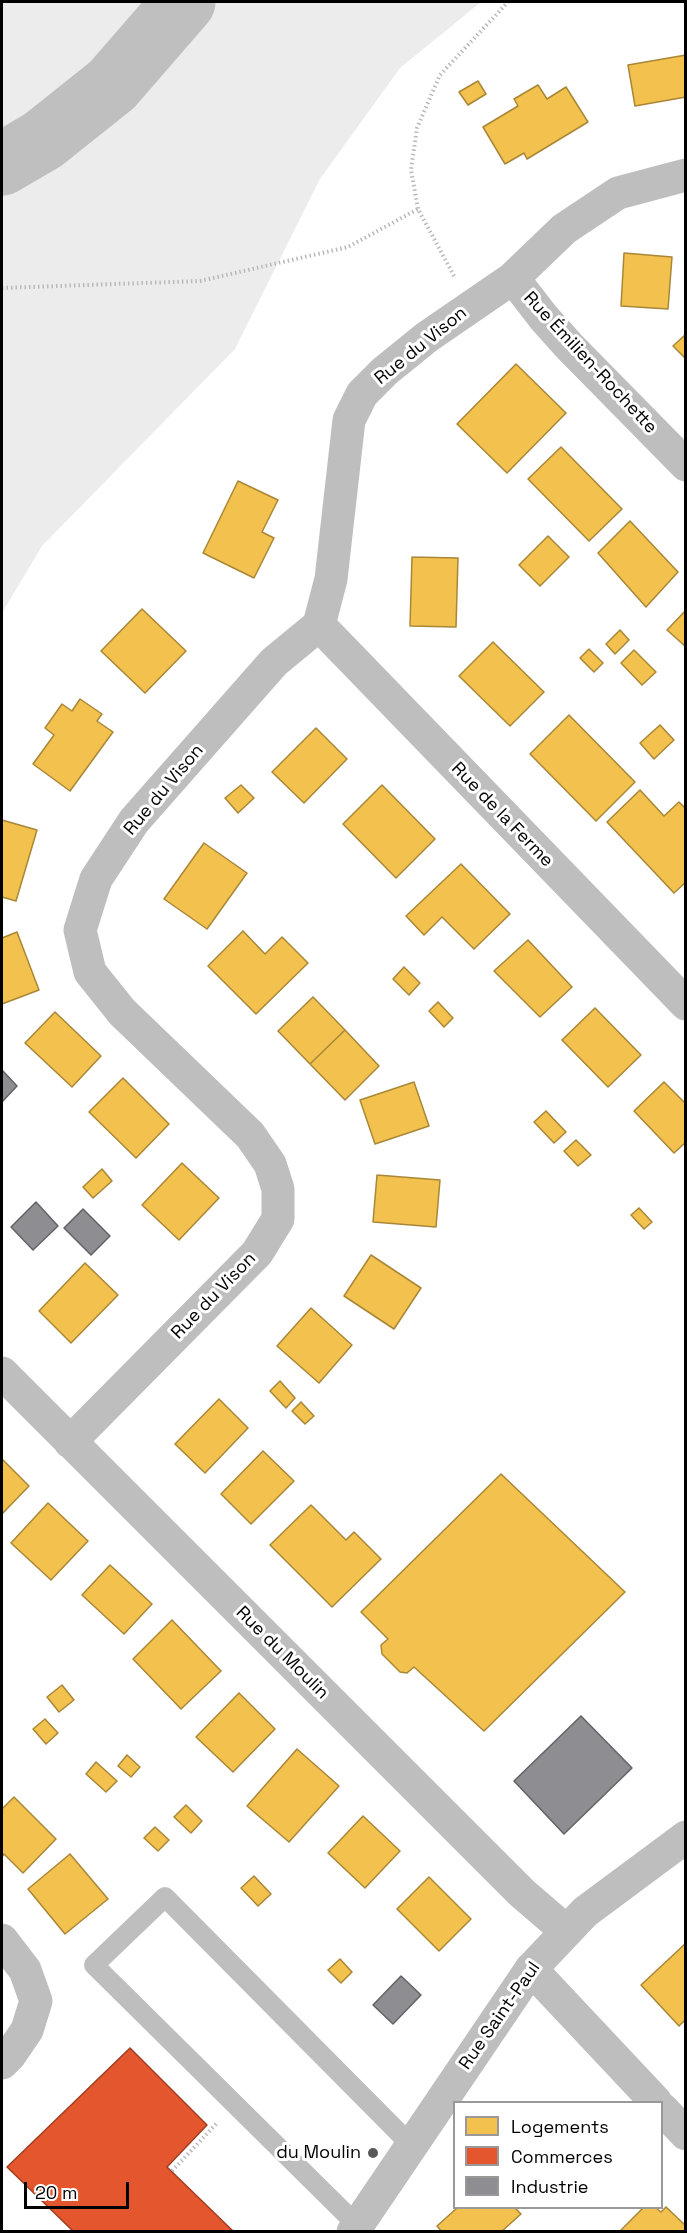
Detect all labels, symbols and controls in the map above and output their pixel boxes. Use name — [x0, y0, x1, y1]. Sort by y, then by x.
street label: Rue Émilien-Rochette — [519, 288, 661, 438]
street label: Rue du Vison — [371, 302, 471, 390]
street label: Rue du Vison — [120, 740, 208, 840]
street label: Rue de la Ferme — [447, 758, 557, 872]
street label: Rue du Vison — [167, 1248, 261, 1344]
street label: Rue du Moulin — [231, 1602, 333, 1704]
street label: Rue Saint-Paul — [455, 1958, 545, 2074]
legend — [453, 2101, 663, 2209]
text: Logements — [511, 2115, 609, 2138]
place label: du Moulin — [276, 2142, 361, 2164]
text: Commerces — [511, 2145, 613, 2168]
marker: du Moulin — [366, 2146, 380, 2160]
scale bar — [27, 2170, 132, 2208]
text: Industrie — [511, 2175, 588, 2198]
text: 20 m — [35, 2181, 78, 2204]

